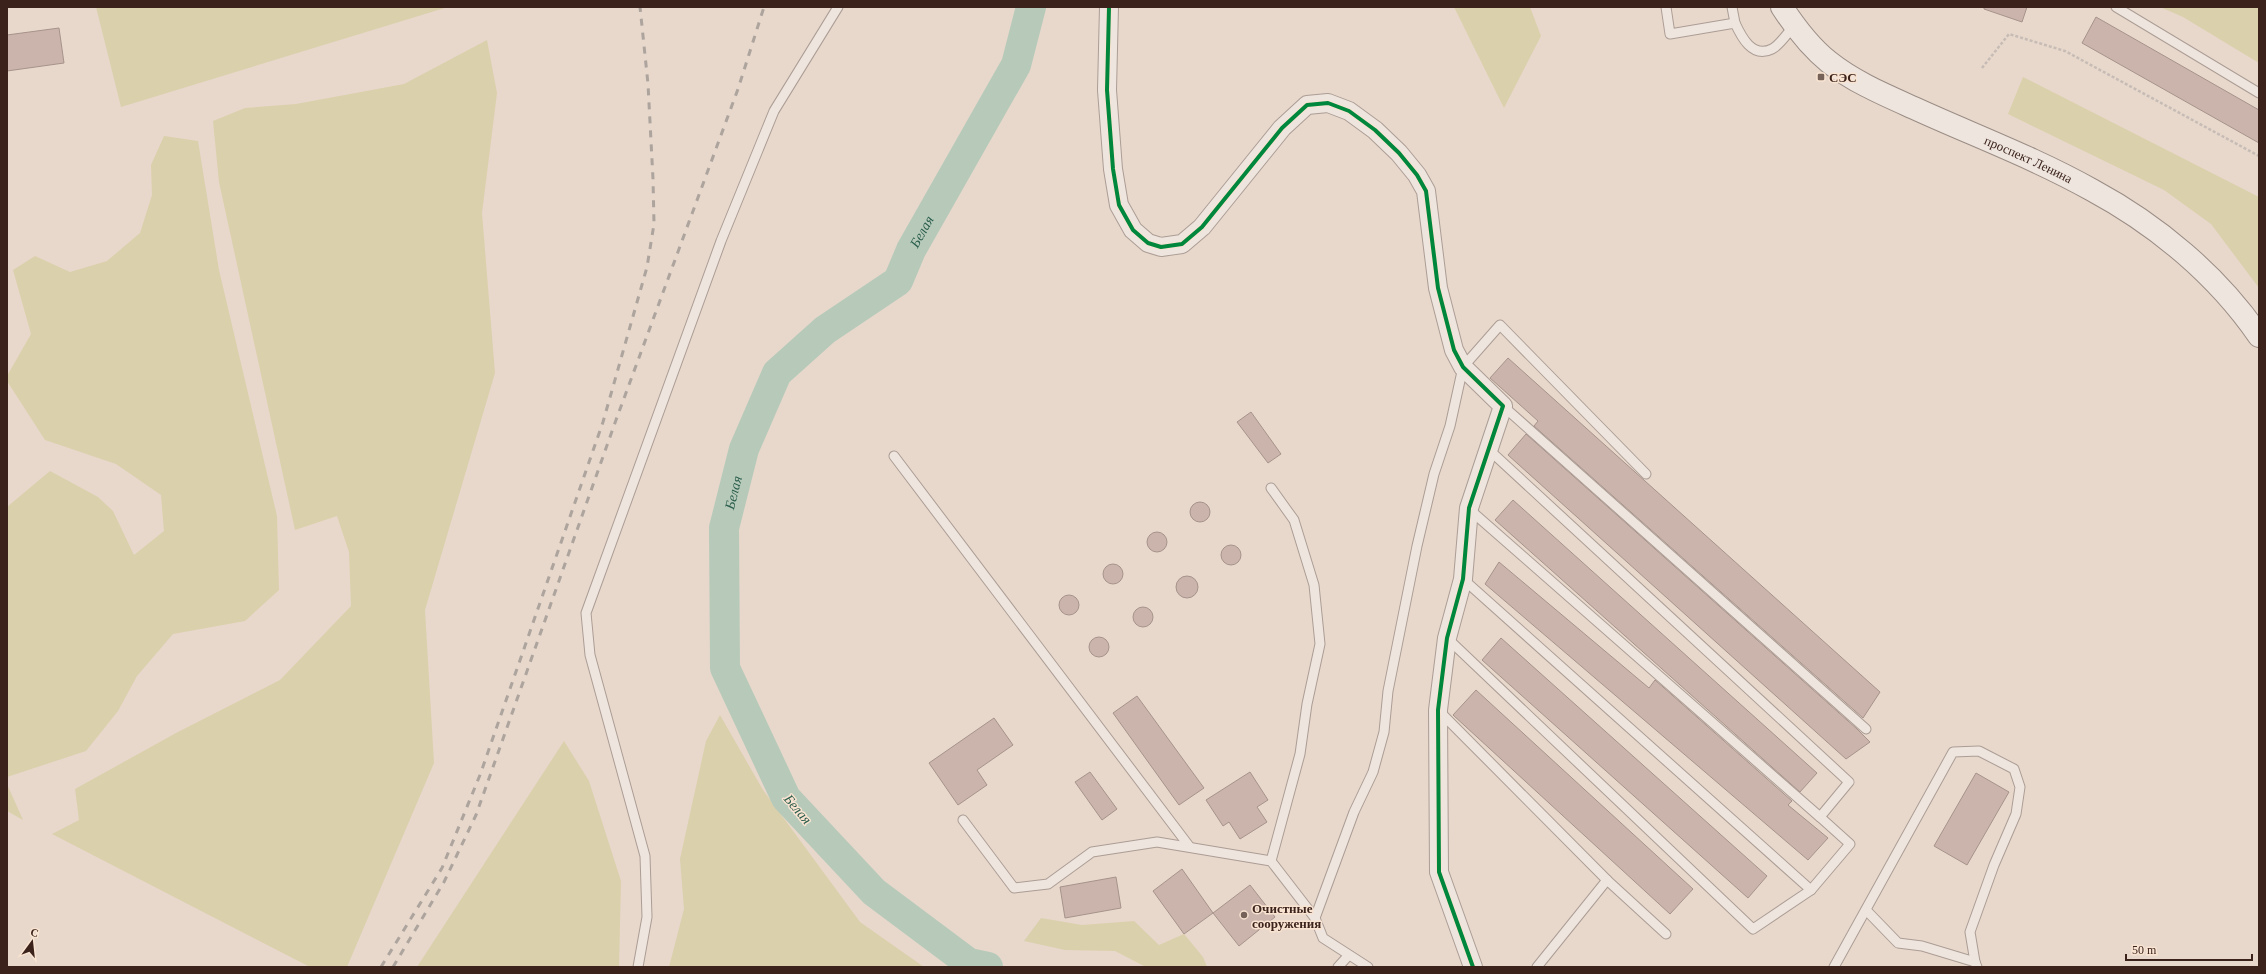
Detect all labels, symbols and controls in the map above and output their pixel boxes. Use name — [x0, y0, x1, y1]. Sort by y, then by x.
place label: СЭС — [1829, 70, 1857, 85]
marker: СЭС — [1816, 72, 1826, 82]
street label: проспект Ленина — [1982, 133, 2075, 186]
water label: Белая — [907, 213, 937, 251]
water label: Белая — [722, 474, 745, 512]
water label: Белая — [780, 791, 814, 827]
place label: Очистные сооружения — [1252, 901, 1321, 931]
marker: Очистные сооружения — [1239, 910, 1249, 920]
north arrow — [12, 922, 52, 962]
text: С — [29, 926, 40, 939]
scale bar — [2126, 936, 2252, 962]
text: 50 m — [2132, 943, 2157, 957]

